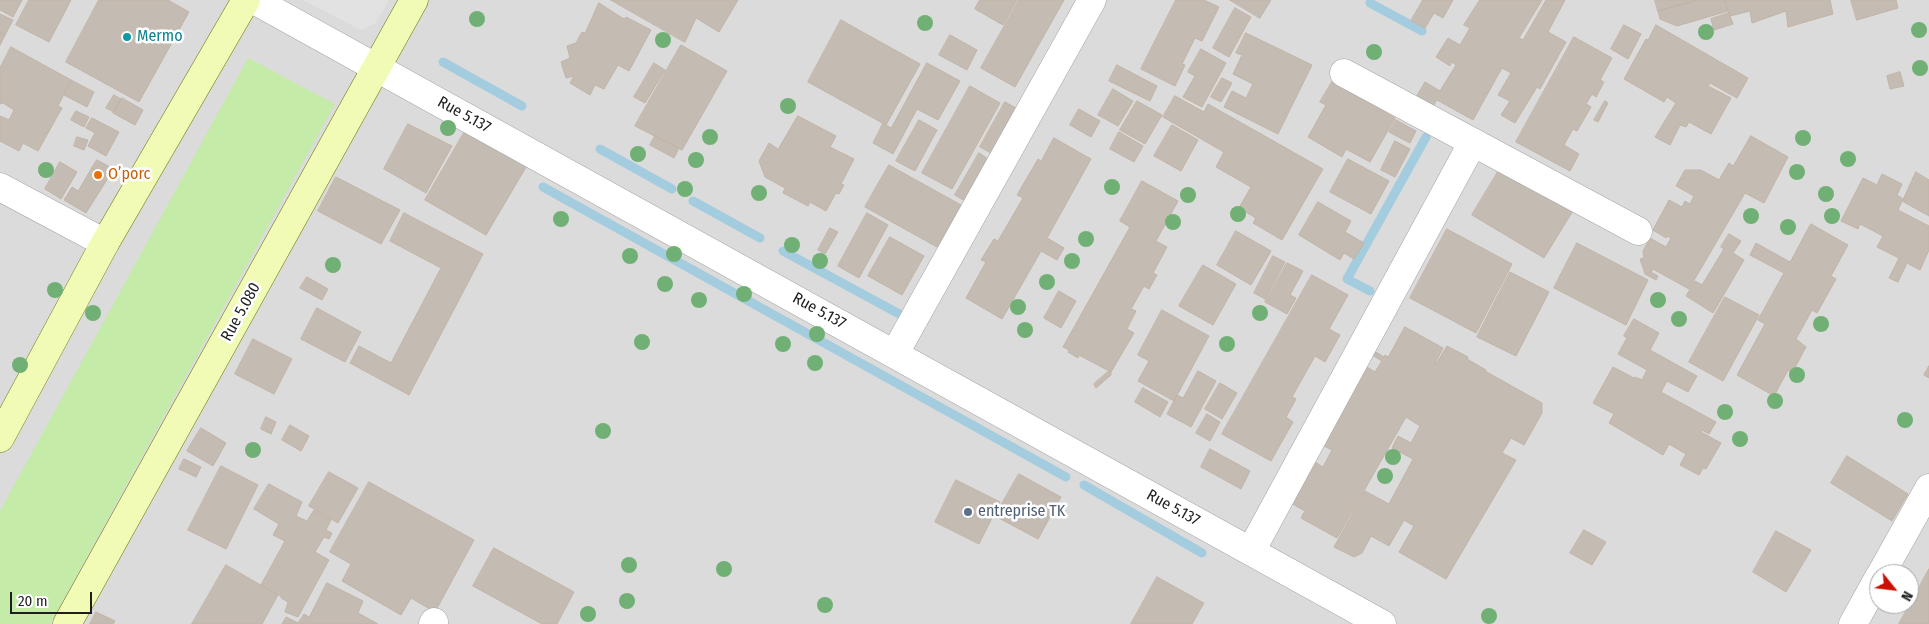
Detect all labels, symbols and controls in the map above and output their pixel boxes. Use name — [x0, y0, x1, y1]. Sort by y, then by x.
place label: Mermo — [137, 27, 183, 47]
marker: Mermo — [121, 31, 133, 43]
street label: Rue 5.137 — [434, 93, 494, 137]
place label: O’porc — [108, 165, 150, 185]
marker: O’porc — [92, 169, 104, 181]
street label: Rue 5.080 — [217, 279, 265, 345]
street label: Rue 5.137 — [789, 289, 849, 333]
street label: Rue 5.137 — [1143, 486, 1203, 530]
place label: entreprise TK — [978, 502, 1065, 522]
marker: entreprise TK — [962, 506, 974, 518]
north arrow — [1869, 564, 1919, 614]
scale bar — [12, 582, 95, 614]
text: N — [1897, 588, 1916, 604]
text: 20 m — [18, 592, 48, 610]

